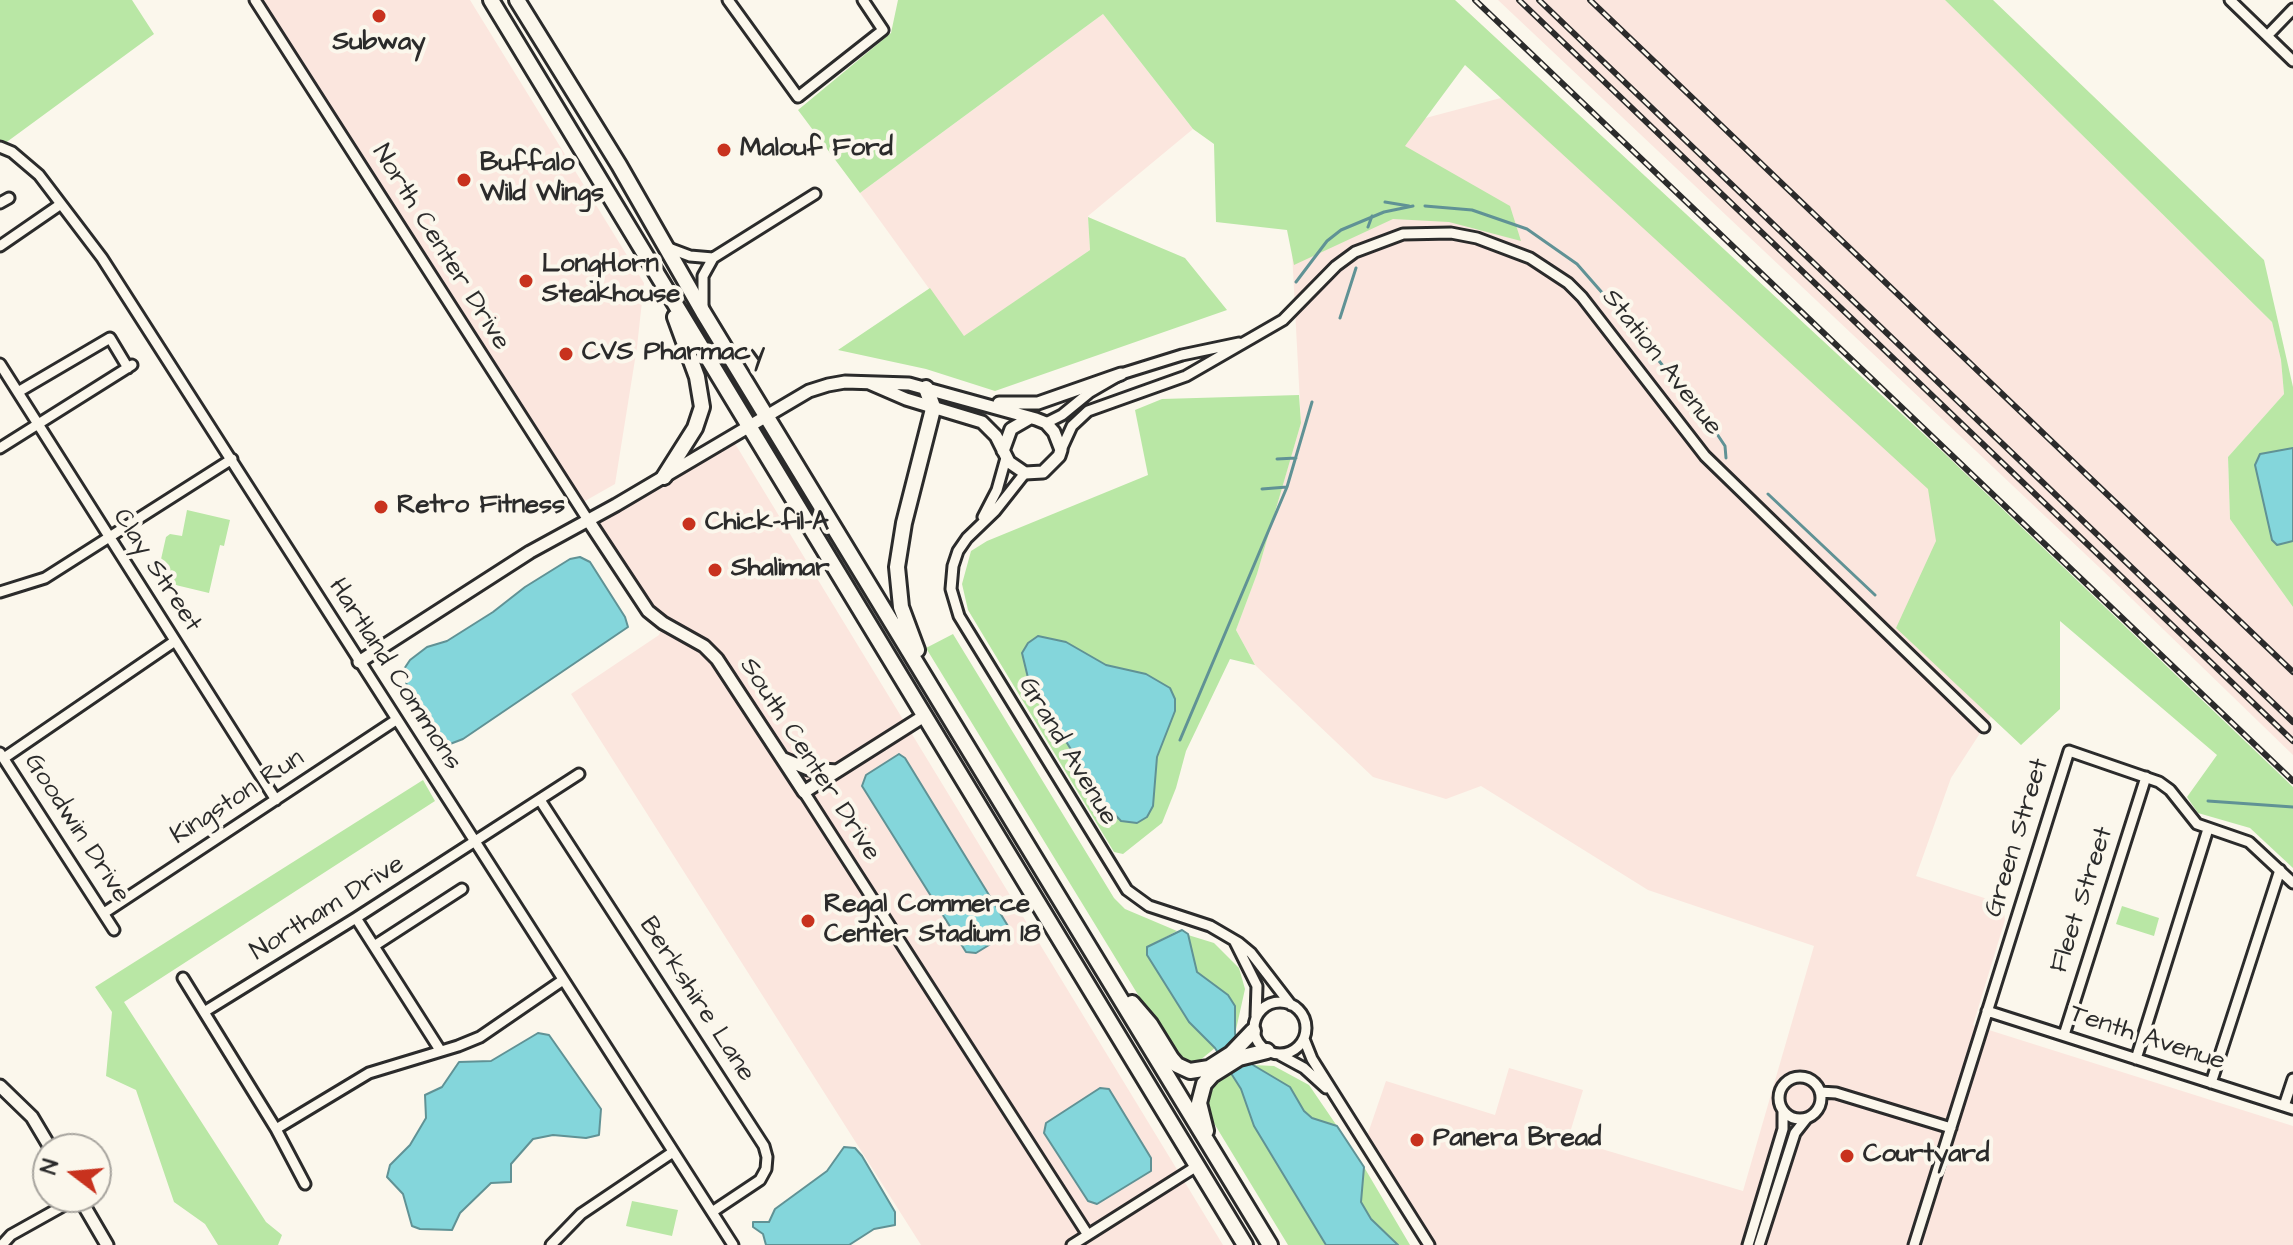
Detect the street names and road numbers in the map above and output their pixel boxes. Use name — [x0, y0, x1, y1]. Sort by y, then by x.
street label: North Center Drive — [364, 139, 516, 357]
street label: Station Avenue — [1594, 283, 1728, 443]
street label: Clay Street — [105, 504, 207, 638]
street label: Hartland Commons — [320, 573, 468, 777]
street label: South Center Drive — [732, 653, 886, 867]
street label: Grand Avenue — [1011, 672, 1123, 832]
street label: Kingston Run — [166, 743, 310, 853]
street label: Goodwin Drive — [16, 749, 136, 909]
street label: Green Street — [1979, 755, 2057, 921]
street label: Fleet Street — [2045, 823, 2121, 977]
street label: Northam Drive — [245, 849, 411, 969]
street label: Berkshire Lane — [631, 912, 761, 1088]
street label: Tenth Avenue — [2065, 999, 2229, 1079]

